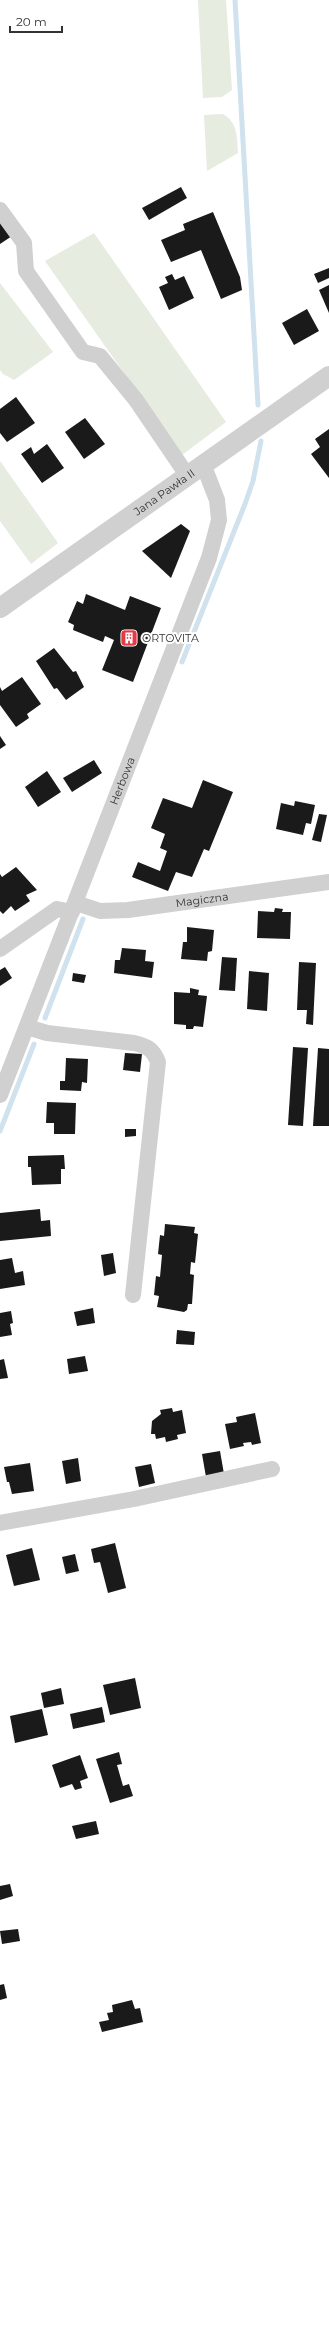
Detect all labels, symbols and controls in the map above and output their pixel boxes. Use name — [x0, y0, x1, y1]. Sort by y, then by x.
scale bar — [10, 8, 62, 34]
text: 20 m — [16, 14, 47, 29]
street label: Jana Pawła II — [130, 466, 198, 519]
building icon: ORTOVITA — [119, 628, 139, 648]
place label: ORTOVITA — [142, 631, 199, 645]
street label: Herbowa — [107, 755, 138, 807]
street label: Magiczna — [175, 889, 229, 910]

